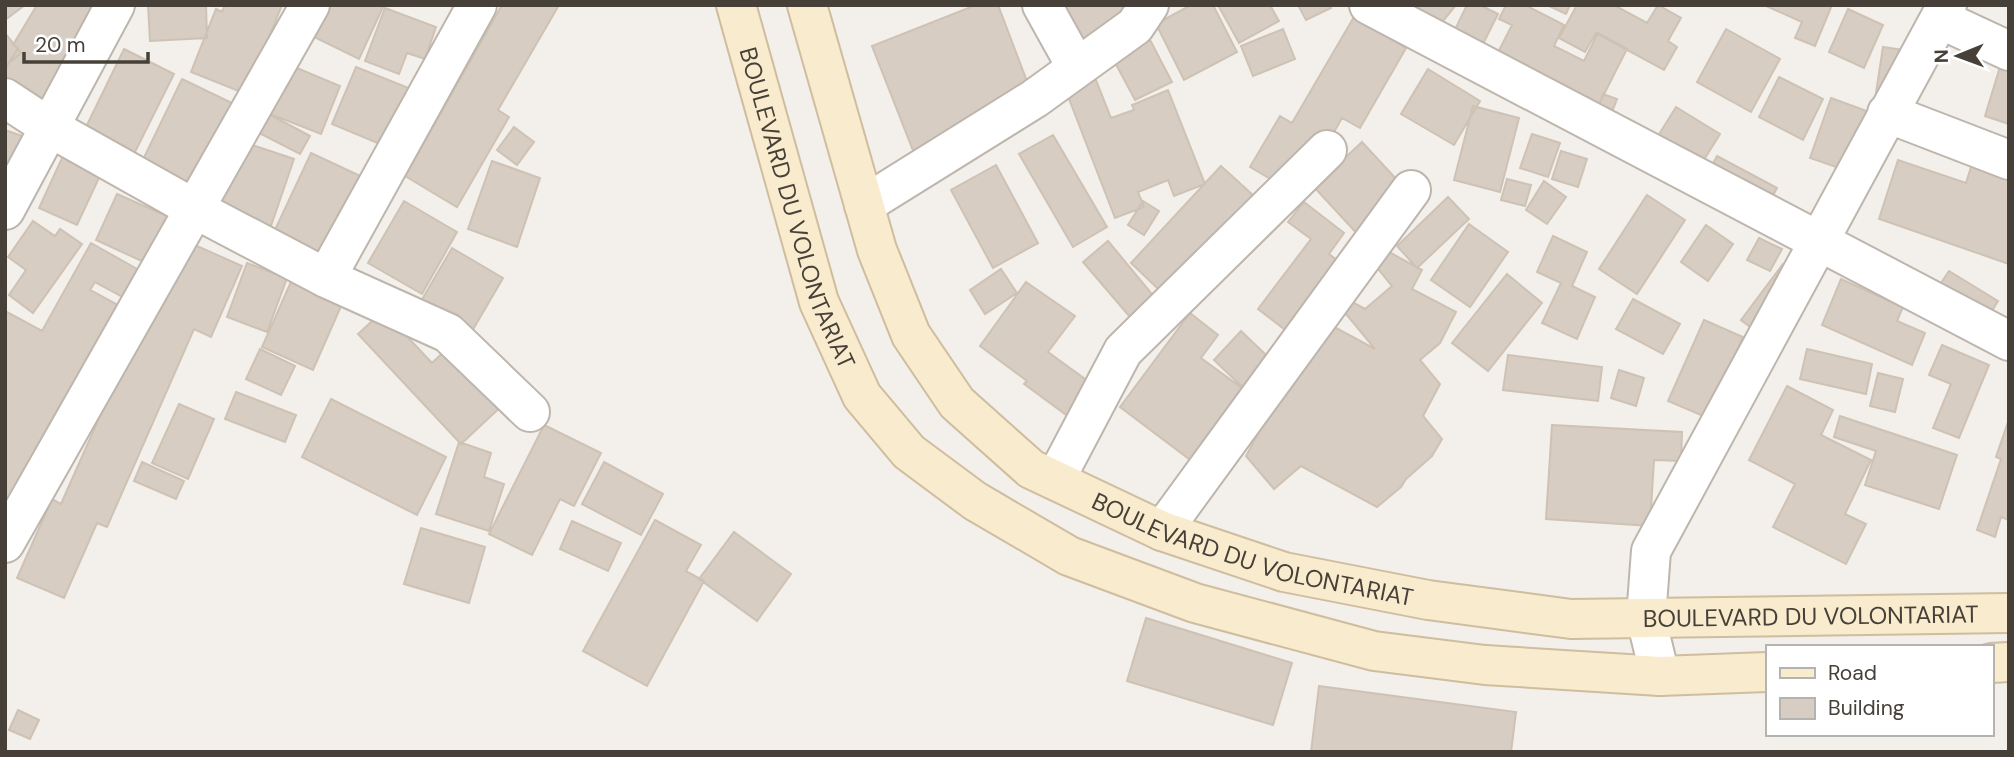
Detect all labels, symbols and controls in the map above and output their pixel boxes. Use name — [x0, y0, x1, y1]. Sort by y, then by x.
scale bar — [24, 21, 149, 65]
north arrow — [1923, 21, 1993, 91]
text: 20 m — [35, 31, 86, 59]
street label: BOULEVARD DU VOLONTARIAT — [733, 43, 863, 373]
text: N — [1929, 49, 1954, 63]
street label: BOULEVARD DU VOLONTARIAT — [1087, 485, 1416, 612]
street label: BOULEVARD DU VOLONTARIAT — [1643, 598, 1979, 634]
legend — [1766, 645, 1993, 736]
text: Road — [1828, 659, 1877, 687]
text: Building — [1828, 694, 1905, 722]

